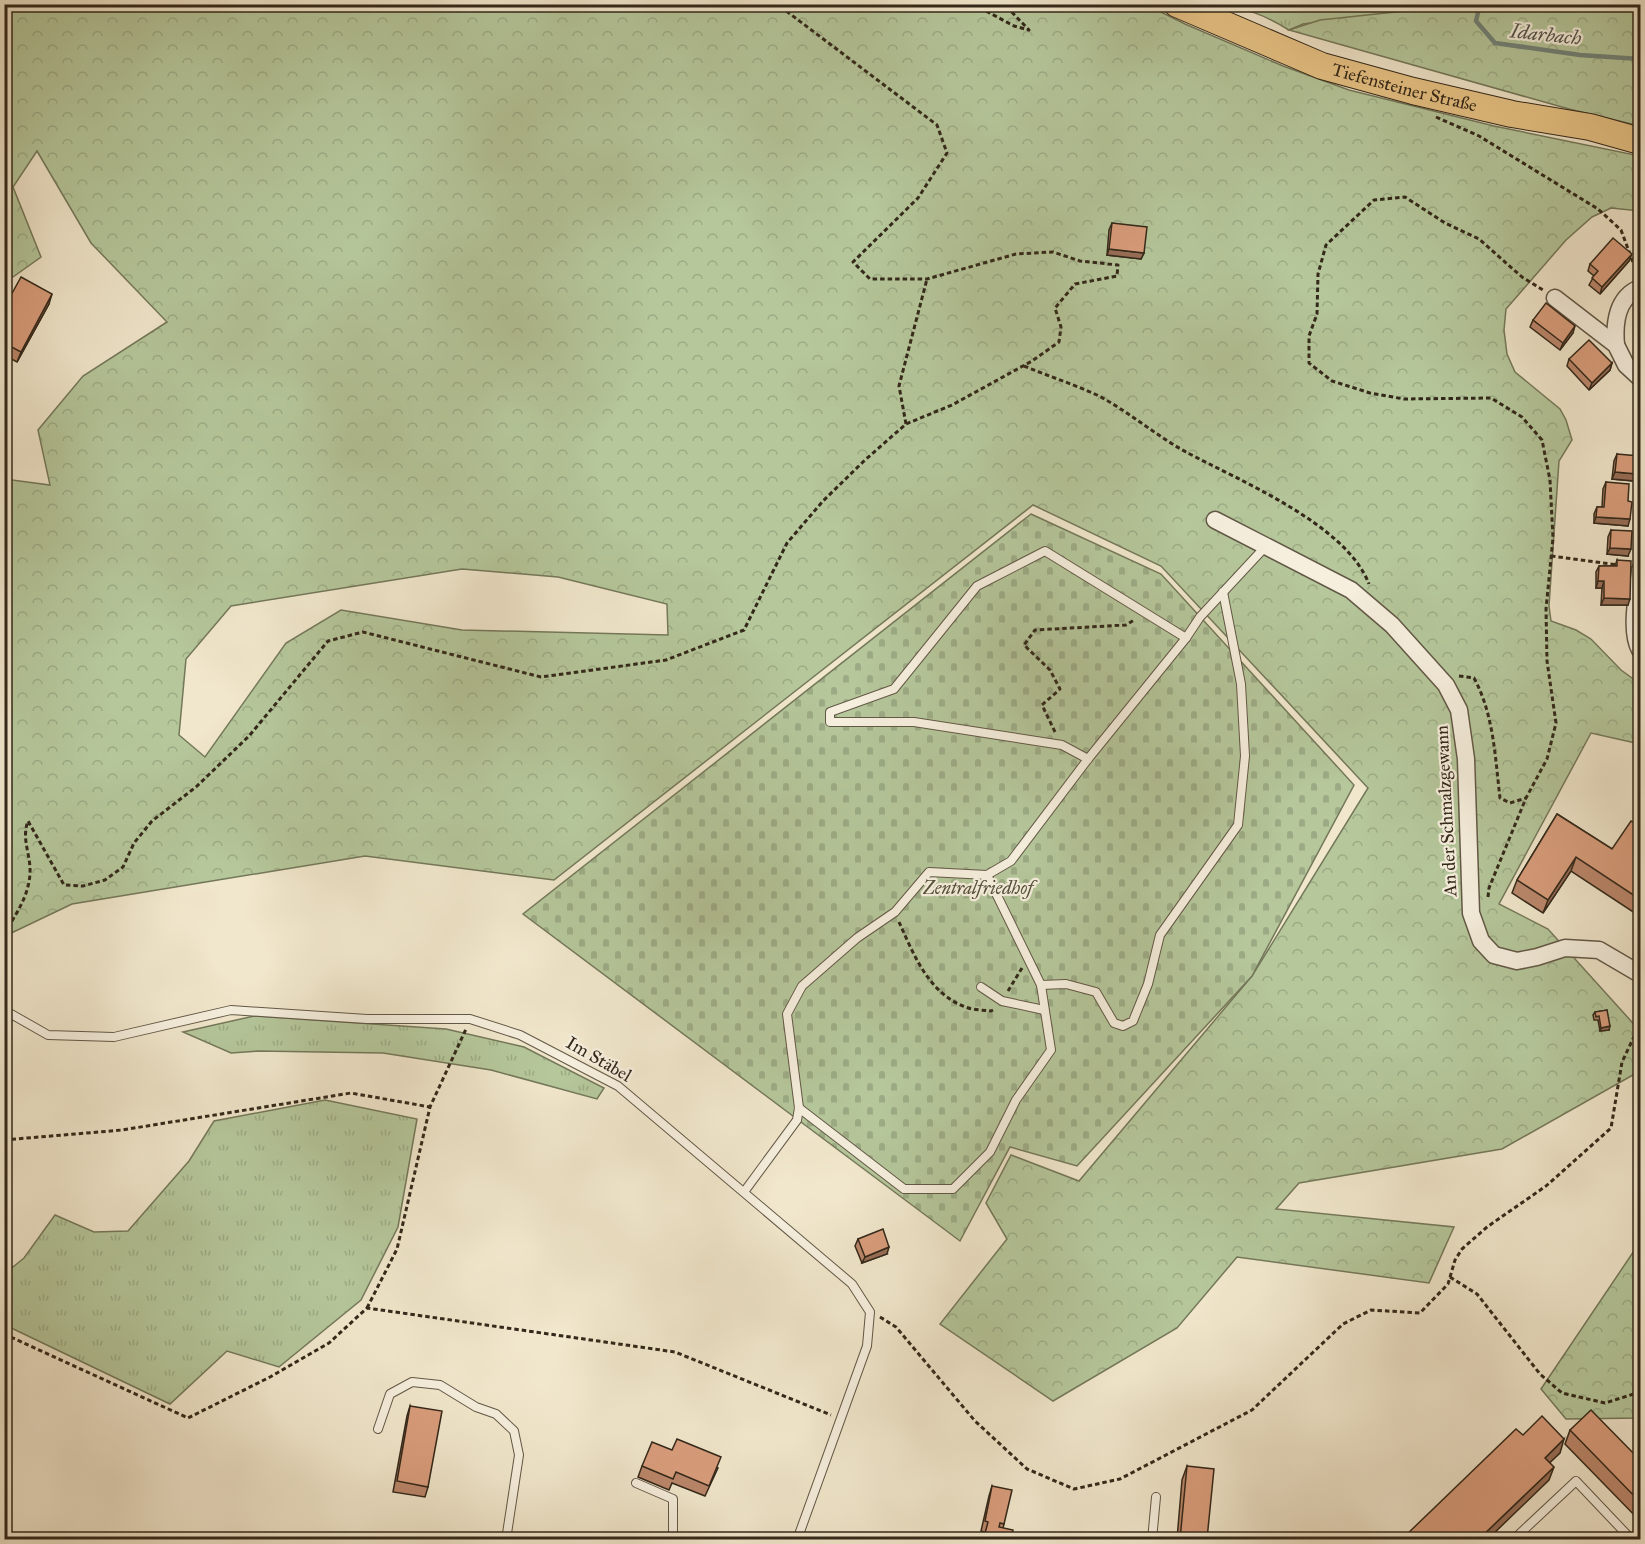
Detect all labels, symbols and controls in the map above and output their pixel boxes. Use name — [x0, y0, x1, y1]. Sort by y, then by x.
water label: Idarbach — [1508, 18, 1583, 50]
street label: Tiefensteiner Straße — [1329, 58, 1479, 117]
street label: An der Schmalzgewann — [1431, 724, 1463, 898]
park label: Zentralfriedhof — [922, 877, 1038, 899]
street label: Im Stäbel — [562, 1031, 636, 1087]

